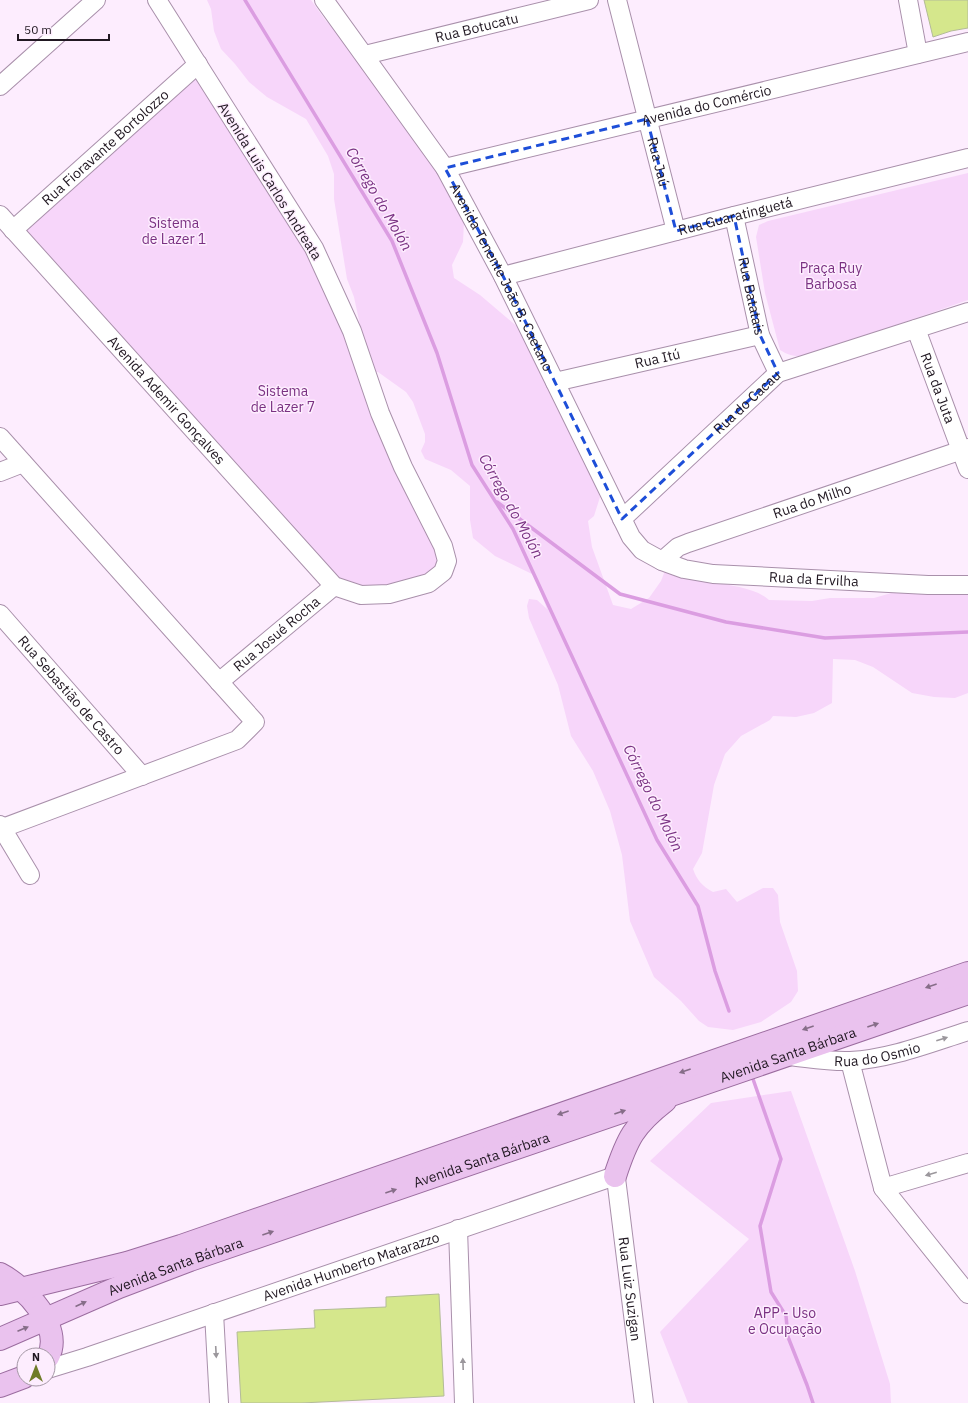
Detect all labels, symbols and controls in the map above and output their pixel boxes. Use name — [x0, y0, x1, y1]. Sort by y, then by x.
street label: Rua Botucatu — [433, 9, 520, 46]
scale bar — [18, 16, 109, 42]
text: 50 m — [24, 22, 52, 37]
street label: Avenida do Comércio — [640, 81, 773, 129]
street label: Rua Fioravante Bortolozzo — [38, 85, 173, 209]
street label: Avenida Luis Carlos Andreata — [214, 99, 326, 264]
street label: Rua Jaú — [643, 135, 673, 188]
water label: Córrego do Molón — [342, 144, 417, 254]
street label: Avenida Tenente João B. Caetano — [446, 180, 557, 375]
street label: Rua Guaratinguetá — [676, 193, 795, 239]
park label: Sistema de Lazer 1 — [142, 214, 206, 248]
street label: Rua Batatais — [734, 255, 769, 337]
park label: Praça Ruy Barbosa — [800, 259, 862, 293]
street label: Avenida Ademir Gonçalves — [104, 332, 229, 468]
street label: Rua Itú — [633, 345, 682, 372]
street label: Rua da Juta — [917, 350, 959, 426]
street label: Rua do Cacau — [709, 366, 784, 438]
park label: Sistema de Lazer 7 — [251, 382, 315, 416]
water label: Córrego do Molón — [475, 450, 548, 561]
street label: Rua do Milho — [771, 479, 854, 523]
street label: Rua da Ervilha — [769, 568, 860, 590]
street label: Rua Josué Rocha — [230, 592, 324, 675]
street label: Rua Sebastião de Castro — [14, 632, 128, 759]
water label: Córrego do Molón — [619, 741, 688, 854]
one-way arrow — [925, 983, 937, 989]
one-way arrow — [867, 1022, 879, 1028]
street label: Avenida Santa Bárbara — [717, 1023, 859, 1086]
one-way arrow — [802, 1025, 814, 1031]
one-way arrow — [936, 1036, 948, 1042]
street label: Rua do Osmio — [834, 1038, 923, 1070]
one-way arrow — [679, 1068, 691, 1074]
one-way arrow — [614, 1109, 626, 1115]
one-way arrow — [556, 1111, 568, 1117]
street label: Avenida Santa Bárbara — [411, 1128, 552, 1192]
one-way arrow — [924, 1171, 937, 1177]
one-way arrow — [386, 1188, 398, 1194]
street label: Avenida Humberto Matarazzo — [261, 1228, 442, 1305]
one-way arrow — [263, 1230, 275, 1236]
street label: Avenida Santa Bárbara — [105, 1233, 246, 1300]
street label: Rua Luiz Suzigan — [614, 1236, 645, 1342]
one-way arrow — [76, 1301, 87, 1307]
park label: APP - Uso e Ocupação — [748, 1304, 822, 1338]
one-way arrow — [17, 1326, 28, 1332]
one-way arrow — [212, 1346, 219, 1358]
north arrow — [16, 1347, 56, 1387]
text: N — [32, 1350, 40, 1364]
one-way arrow — [460, 1357, 466, 1370]

